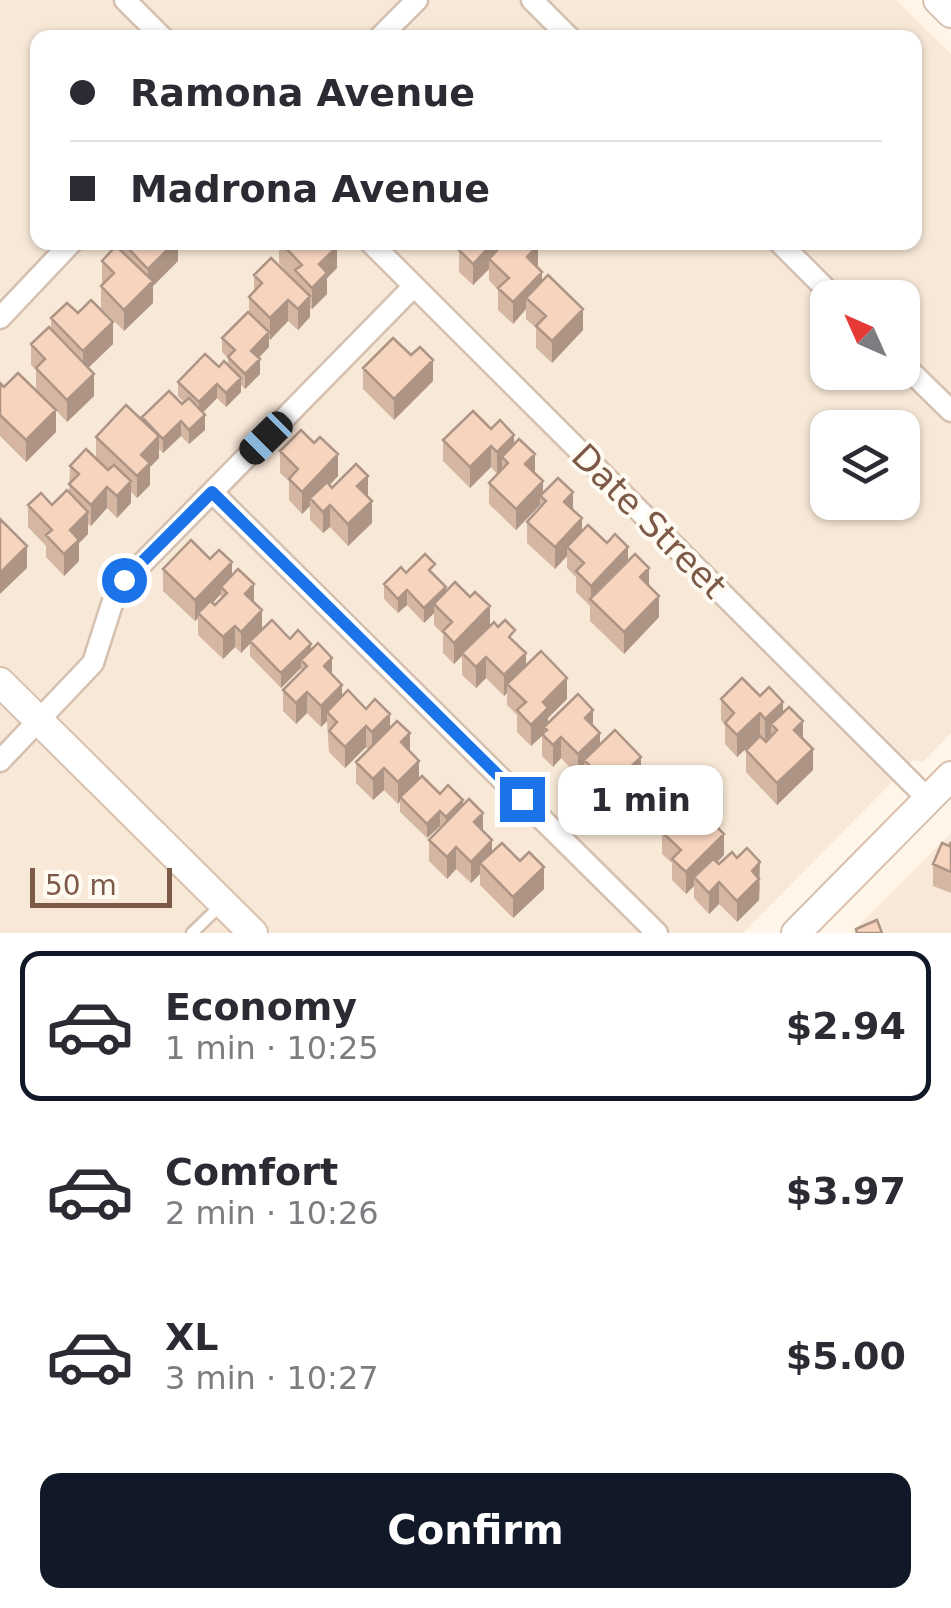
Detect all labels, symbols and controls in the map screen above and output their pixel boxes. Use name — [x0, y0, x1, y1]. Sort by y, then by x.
text: Ramona Avenue — [130, 71, 475, 115]
text: Madrona Avenue — [130, 167, 490, 211]
north arrow — [810, 280, 920, 390]
map controls — [810, 280, 920, 520]
car — [234, 406, 298, 470]
button: layers — [810, 410, 920, 520]
street label: Date Street — [564, 436, 734, 606]
route start — [102, 558, 147, 603]
callout: 1 min — [557, 764, 722, 834]
route end — [500, 777, 545, 822]
text: 1 min — [590, 781, 691, 819]
scale bar — [30, 863, 172, 908]
text: 50 m — [45, 869, 117, 902]
icon: car — [45, 981, 135, 1071]
text: Economy — [165, 985, 357, 1029]
text: $2.94 — [786, 1004, 906, 1048]
text: 1 min · 10:25 — [165, 1029, 379, 1067]
icon: car — [45, 1146, 135, 1236]
text: Comfort — [165, 1150, 338, 1194]
text: $3.97 — [786, 1169, 906, 1213]
text: 2 min · 10:26 — [165, 1194, 379, 1232]
icon: car — [45, 1311, 135, 1401]
text: XL — [165, 1315, 219, 1359]
text: $5.00 — [786, 1334, 906, 1378]
text: 3 min · 10:27 — [165, 1359, 379, 1397]
button: Confirm — [40, 1473, 911, 1588]

